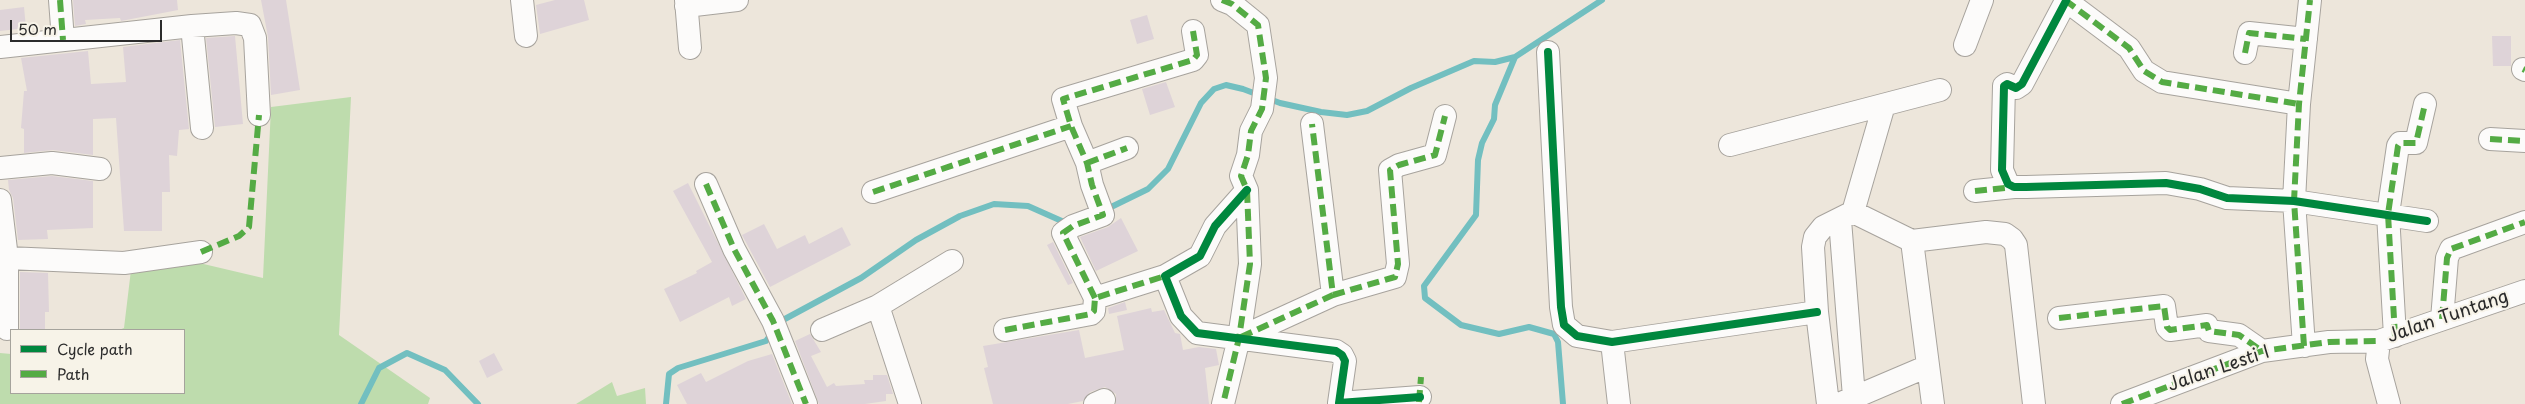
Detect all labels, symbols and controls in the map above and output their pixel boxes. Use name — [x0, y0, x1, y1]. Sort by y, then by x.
scale bar — [12, 10, 165, 42]
text: 50 m — [18, 17, 57, 40]
street label: Jalan Tuntang — [2385, 286, 2511, 348]
legend — [10, 329, 185, 394]
text: Cycle path — [57, 337, 133, 360]
street label: Jalan Lesti I — [2165, 341, 2273, 397]
text: Path — [57, 362, 89, 385]

